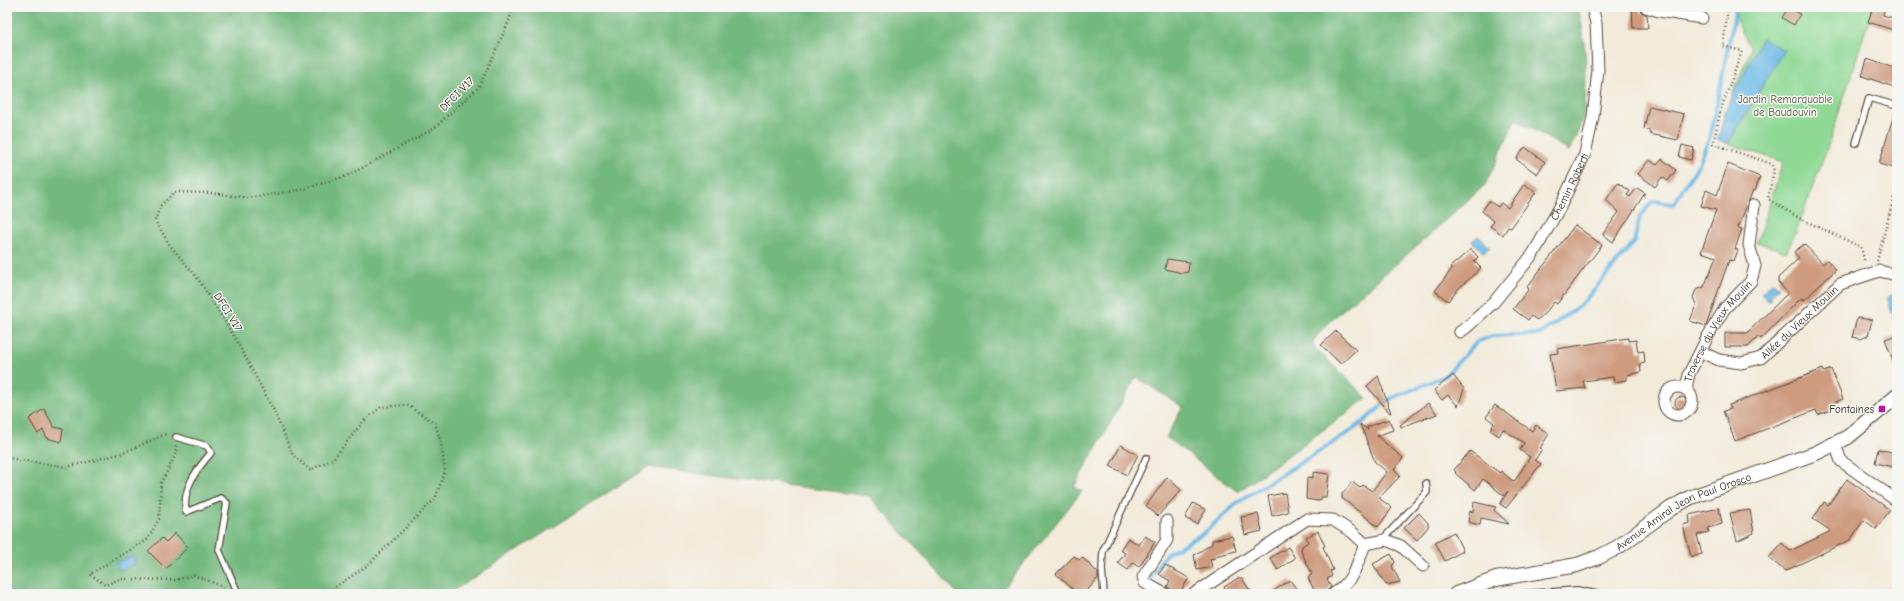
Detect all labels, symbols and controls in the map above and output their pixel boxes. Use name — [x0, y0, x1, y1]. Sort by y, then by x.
street label: DFCI V17 — [437, 74, 477, 114]
park label: Jardin Remarquable de Baudouvin — [1738, 93, 1833, 119]
street label: Chemin Roberti — [1547, 151, 1591, 222]
street label: Traverse du Vieux Moulin — [1681, 278, 1755, 383]
street label: Allée du Vieux Moulin — [1758, 283, 1841, 361]
street label: DFCI V17 — [211, 290, 245, 334]
place label: Fontaines — [1829, 403, 1874, 416]
marker: Fontaines — [1877, 404, 1887, 414]
street label: Avenue Amiral Jean Paul Orosco — [1613, 470, 1753, 553]

